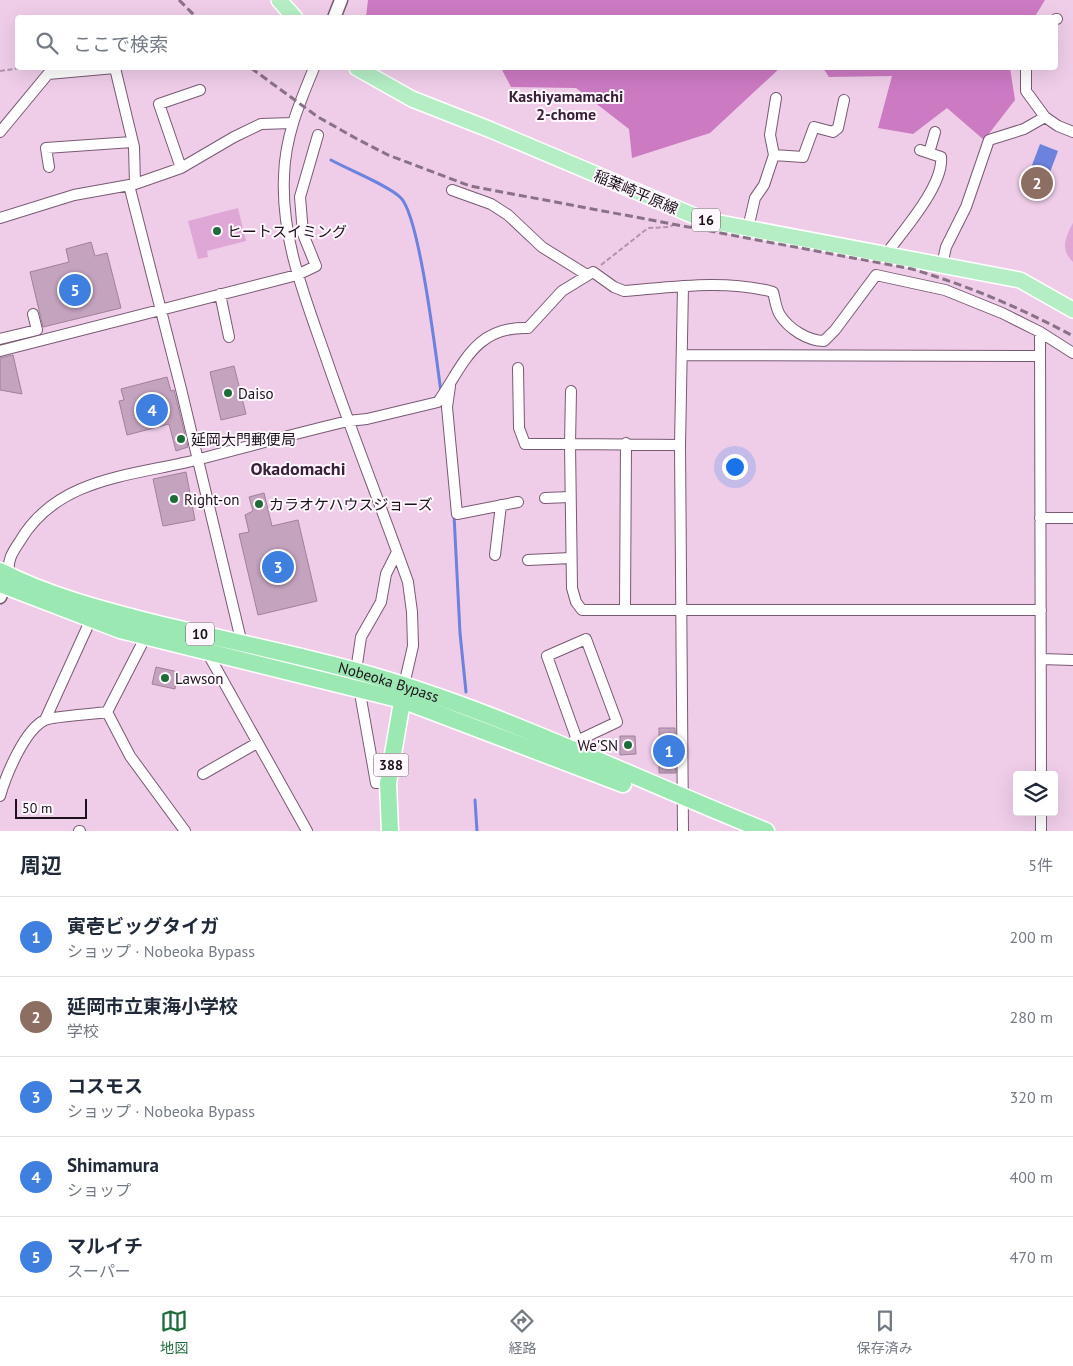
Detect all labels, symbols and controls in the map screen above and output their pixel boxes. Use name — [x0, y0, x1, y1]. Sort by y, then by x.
search box — [15, 15, 1058, 70]
icon: search — [33, 29, 61, 57]
text: ここで検索 — [73, 32, 168, 56]
district label: Kashiyamamachi 2-chome — [509, 86, 623, 124]
pin: 2 — [1021, 164, 1053, 202]
street label: 稲葉崎平原線 — [591, 166, 681, 218]
road number: 16 — [692, 208, 720, 232]
place label: ヒートスイミング — [227, 222, 347, 241]
marker: ヒートスイミング — [211, 225, 223, 237]
pin: 5 — [59, 271, 91, 309]
place label: Daiso — [238, 384, 274, 403]
marker: Daiso — [222, 387, 234, 399]
pin: 4 — [136, 391, 168, 429]
place label: 延岡大門郵便局 — [191, 430, 296, 449]
marker: 延岡大門郵便局 — [175, 433, 187, 445]
your location — [722, 454, 748, 480]
district label: Okadomachi — [250, 457, 346, 480]
place label: Right-on — [184, 490, 239, 509]
marker: Right-on — [168, 493, 180, 505]
place label: カラオケハウスジョーズ — [269, 495, 433, 514]
marker: カラオケハウスジョーズ — [253, 498, 265, 510]
pin: 3 — [262, 548, 294, 586]
road number: 10 — [186, 622, 214, 646]
street label: Nobeoka Bypass — [336, 657, 442, 706]
place label: Lawson — [175, 669, 223, 688]
marker: Lawson — [159, 672, 171, 684]
pin: 1 — [653, 732, 685, 770]
place label: We'SN — [577, 736, 618, 755]
marker: We'SN — [622, 739, 634, 751]
road number: 388 — [374, 754, 408, 776]
map controls — [1013, 771, 1058, 816]
button: layers — [1013, 771, 1058, 816]
scale bar — [15, 796, 88, 819]
text: 50 m — [22, 799, 52, 817]
text: 周辺 — [20, 852, 62, 879]
text: 5件 — [1028, 855, 1053, 875]
text: 寅壱ビッグタイガ — [67, 914, 219, 938]
text: 1 — [31, 927, 41, 947]
text: 200 m — [1010, 927, 1053, 947]
text: ショップ · Nobeoka Bypass — [67, 941, 255, 961]
text: 延岡市立東海小学校 — [67, 994, 238, 1018]
text: 2 — [31, 1007, 41, 1027]
text: 280 m — [1010, 1007, 1053, 1027]
text: 学校 — [67, 1021, 99, 1041]
text: コスモス — [67, 1074, 143, 1098]
text: 3 — [31, 1087, 41, 1107]
text: 320 m — [1010, 1087, 1053, 1107]
text: ショップ · Nobeoka Bypass — [67, 1101, 255, 1121]
text: Shimamura — [67, 1153, 159, 1177]
text: 4 — [31, 1167, 41, 1187]
text: 400 m — [1010, 1167, 1053, 1187]
text: ショップ — [67, 1180, 131, 1200]
text: マルイチ — [67, 1234, 143, 1258]
text: 5 — [31, 1247, 41, 1267]
text: 470 m — [1010, 1247, 1053, 1267]
text: スーパー — [67, 1261, 131, 1281]
tab: 地図 — [160, 1307, 188, 1357]
tab: 経路 — [508, 1307, 536, 1357]
tab: 保存済み — [857, 1307, 913, 1357]

